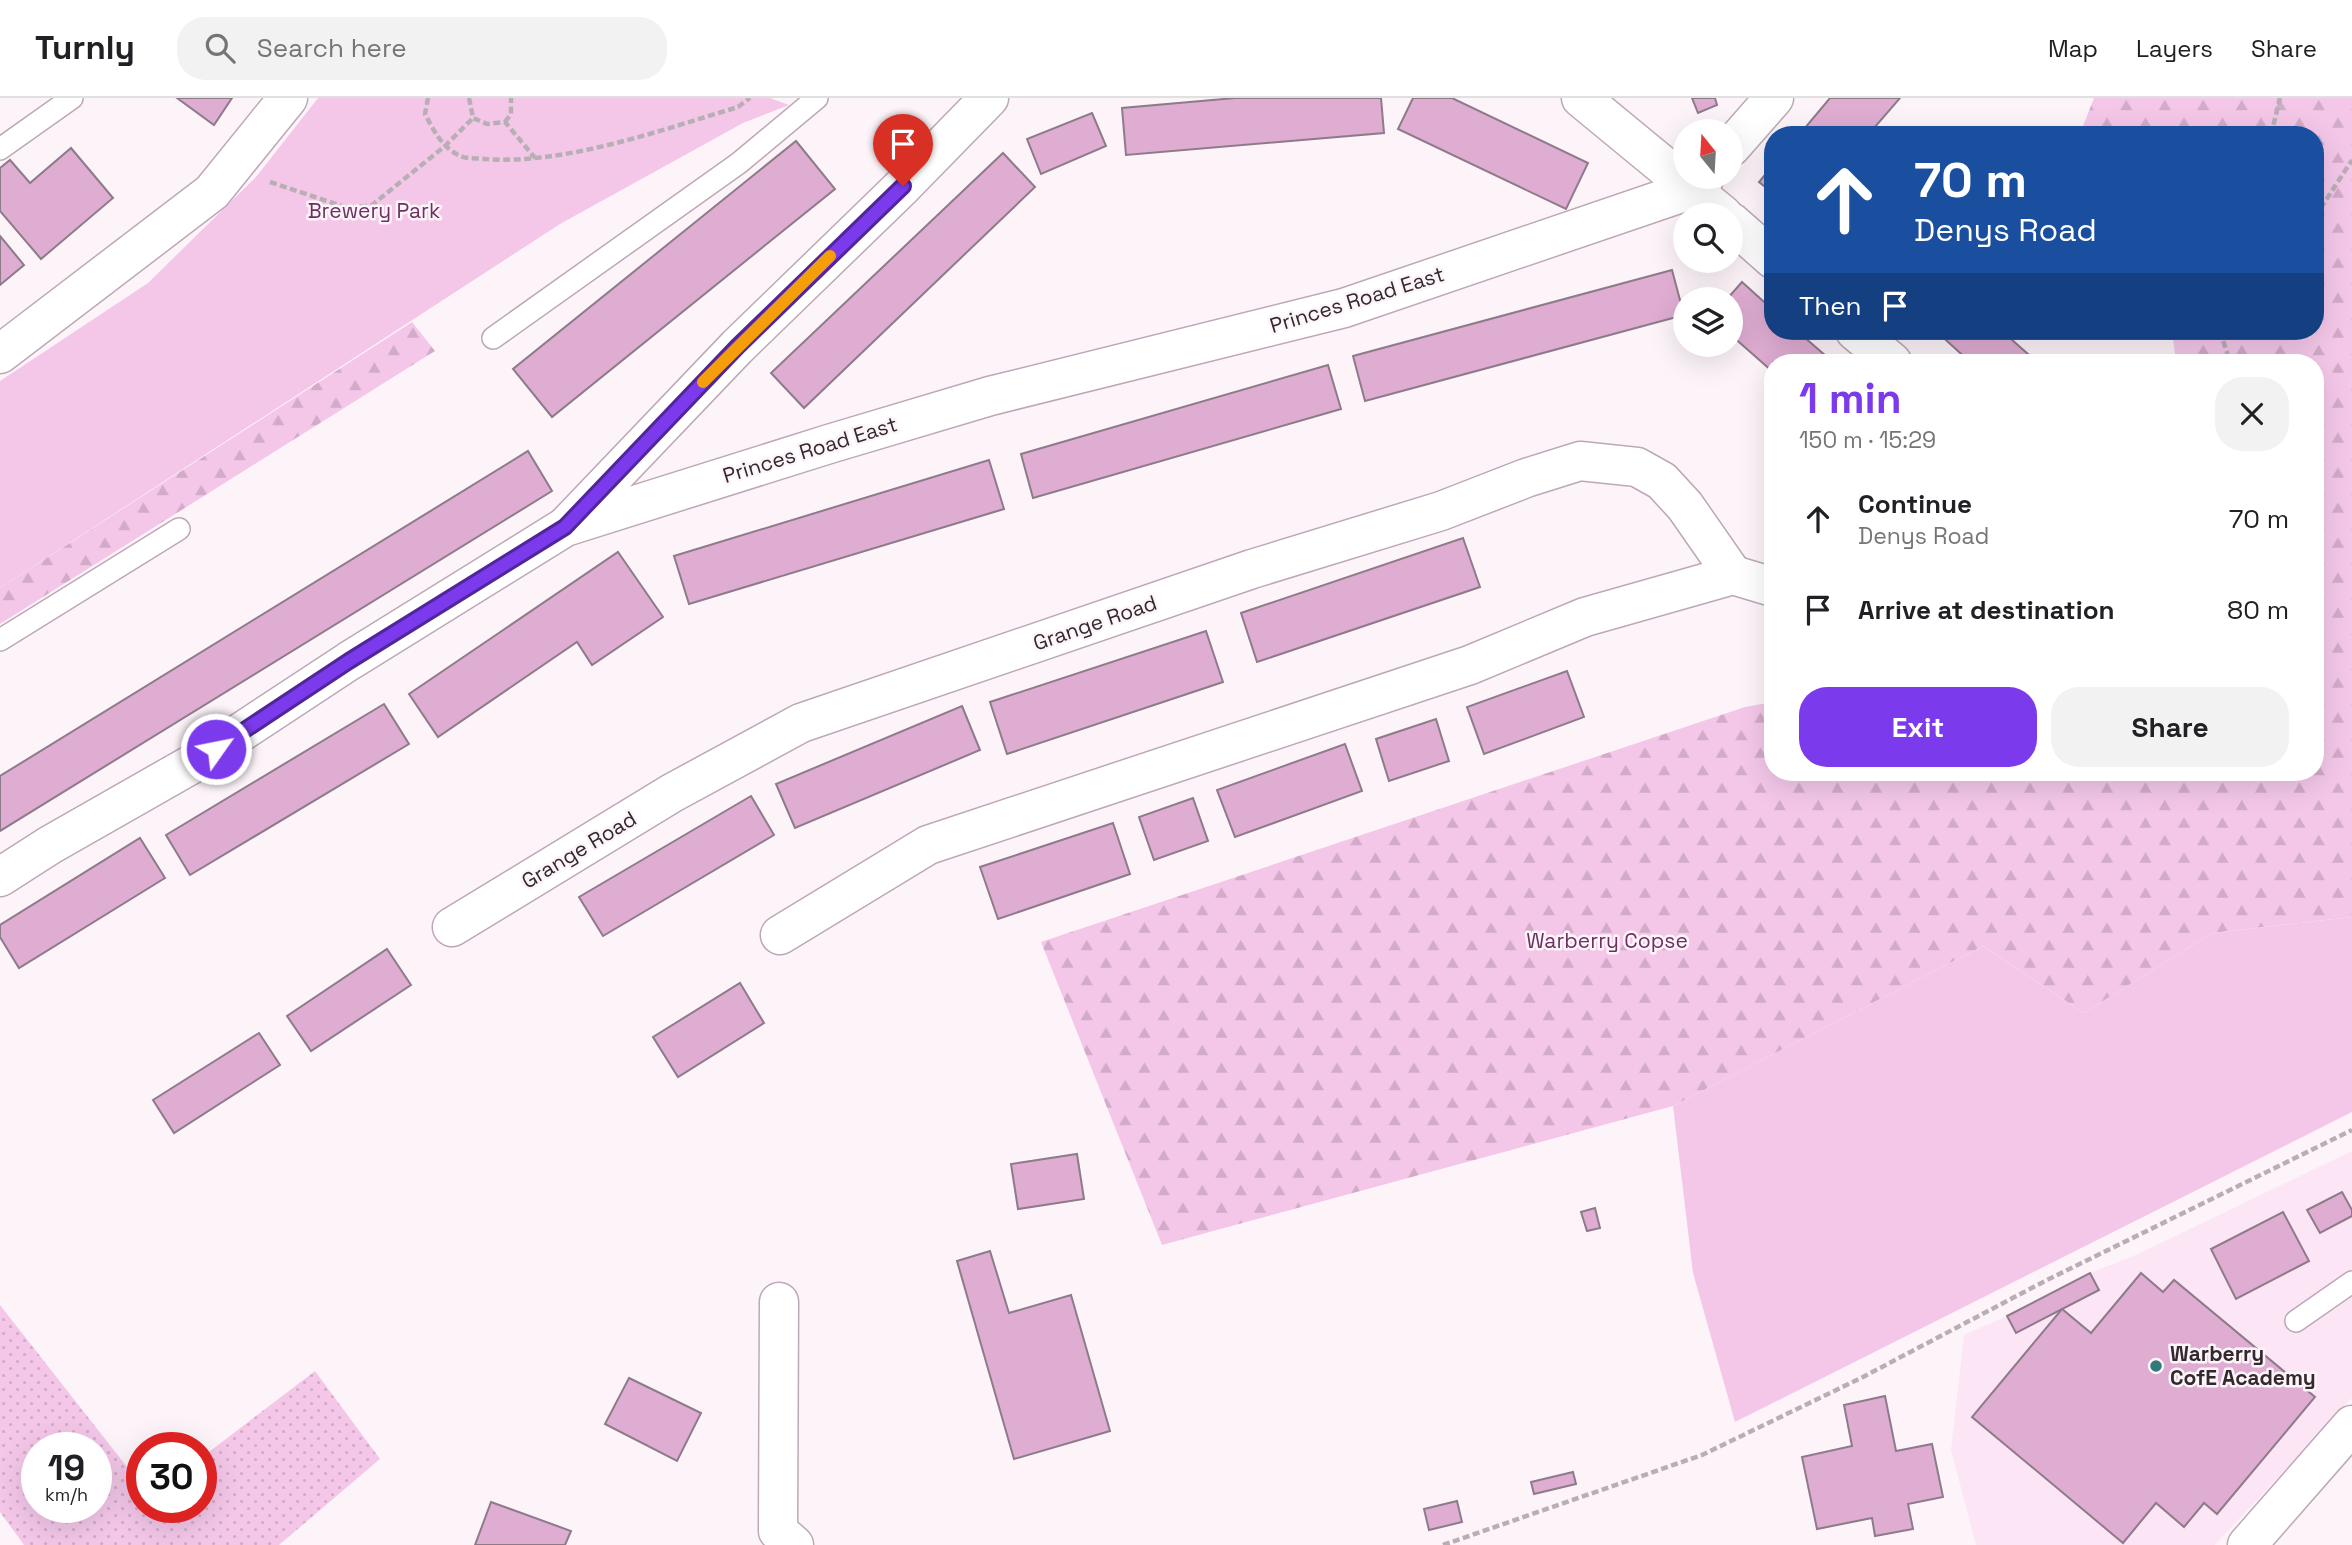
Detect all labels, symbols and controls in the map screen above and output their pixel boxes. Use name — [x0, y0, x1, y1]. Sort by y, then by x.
search box — [177, 17, 667, 80]
text: Turnly — [35, 27, 135, 69]
icon: search — [201, 29, 239, 67]
text: Search here — [257, 31, 407, 65]
text: Map — [2048, 33, 2098, 64]
text: Layers — [2136, 33, 2213, 64]
text: Share — [2251, 33, 2317, 64]
pin — [873, 114, 933, 186]
north arrow — [1673, 119, 1743, 189]
map controls — [1673, 119, 1743, 357]
icon: arrive — [884, 125, 922, 163]
text: 70 m — [1914, 149, 2027, 211]
icon: ahead — [1799, 154, 1890, 245]
park label: Brewery Park — [308, 197, 440, 224]
button: search — [1673, 203, 1743, 273]
text: Denys Road — [1914, 210, 2097, 250]
street label: Princes Road East — [1266, 260, 1447, 339]
button: layers — [1673, 287, 1743, 357]
icon: arrive — [1876, 287, 1914, 325]
text: Then — [1799, 289, 1862, 323]
text: 1 min — [1799, 372, 1902, 425]
button: close — [2215, 377, 2289, 451]
street label: Princes Road East — [719, 410, 900, 489]
text: 150 m · 15:29 — [1799, 425, 1936, 455]
text: Continue — [1858, 487, 1972, 521]
icon: ahead — [1799, 500, 1837, 538]
text: 70 m — [2229, 502, 2289, 536]
text: Denys Road — [1858, 521, 1989, 551]
street label: Grange Road — [1029, 589, 1160, 656]
icon: arrive — [1799, 591, 1837, 629]
text: Arrive at destination — [1858, 593, 2115, 627]
text: 80 m — [2227, 593, 2289, 627]
button: Exit — [1799, 687, 2037, 767]
button: Share — [2051, 687, 2289, 767]
position arrow — [179, 712, 253, 786]
street label: Grange Road — [516, 805, 641, 894]
park label: Warberry Copse — [1526, 927, 1688, 954]
place label: Warberry CofE Academy — [2170, 1340, 2316, 1391]
marker: Warberry CofE Academy — [2148, 1358, 2164, 1374]
speed limit sign: 30 — [126, 1432, 217, 1523]
text: 19 — [48, 1446, 85, 1490]
text: km/h — [45, 1483, 88, 1506]

